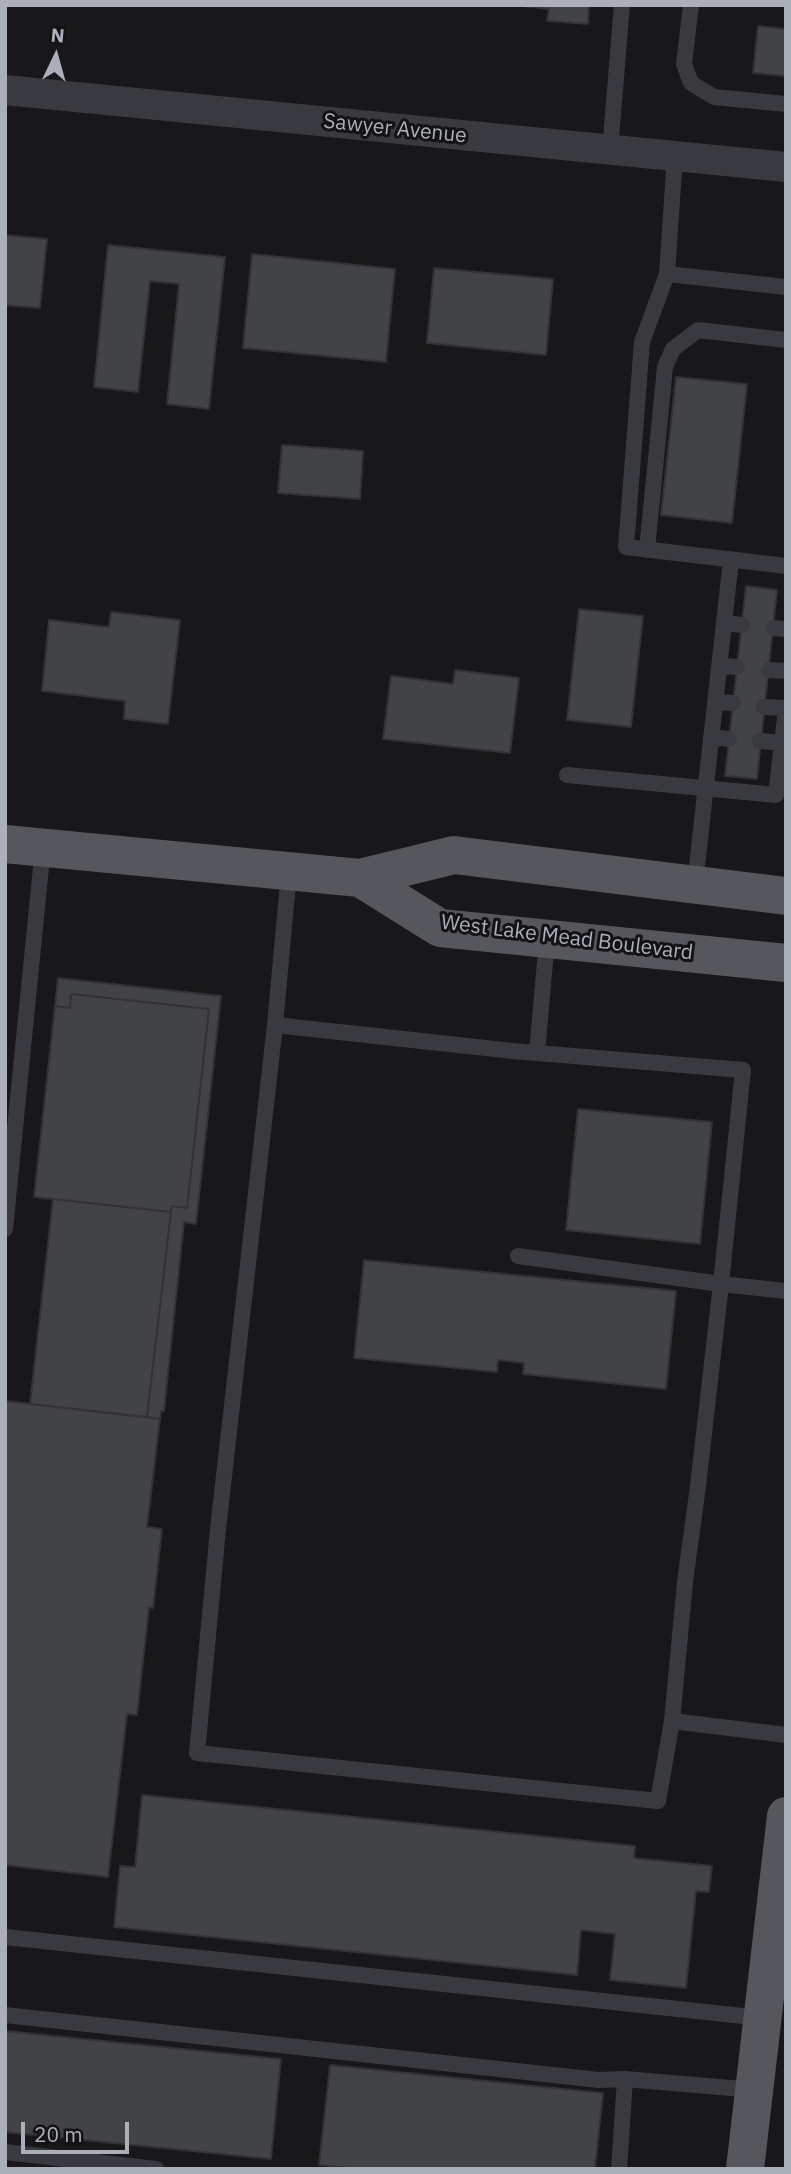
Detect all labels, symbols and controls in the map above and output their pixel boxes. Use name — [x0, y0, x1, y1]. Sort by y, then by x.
north arrow — [21, 21, 91, 91]
text: N — [50, 23, 66, 48]
street label: Sawyer Avenue — [322, 109, 468, 149]
street label: West Lake Mead Boulevard — [440, 910, 694, 966]
scale bar — [24, 2108, 133, 2152]
text: 20 m — [34, 2120, 83, 2148]

